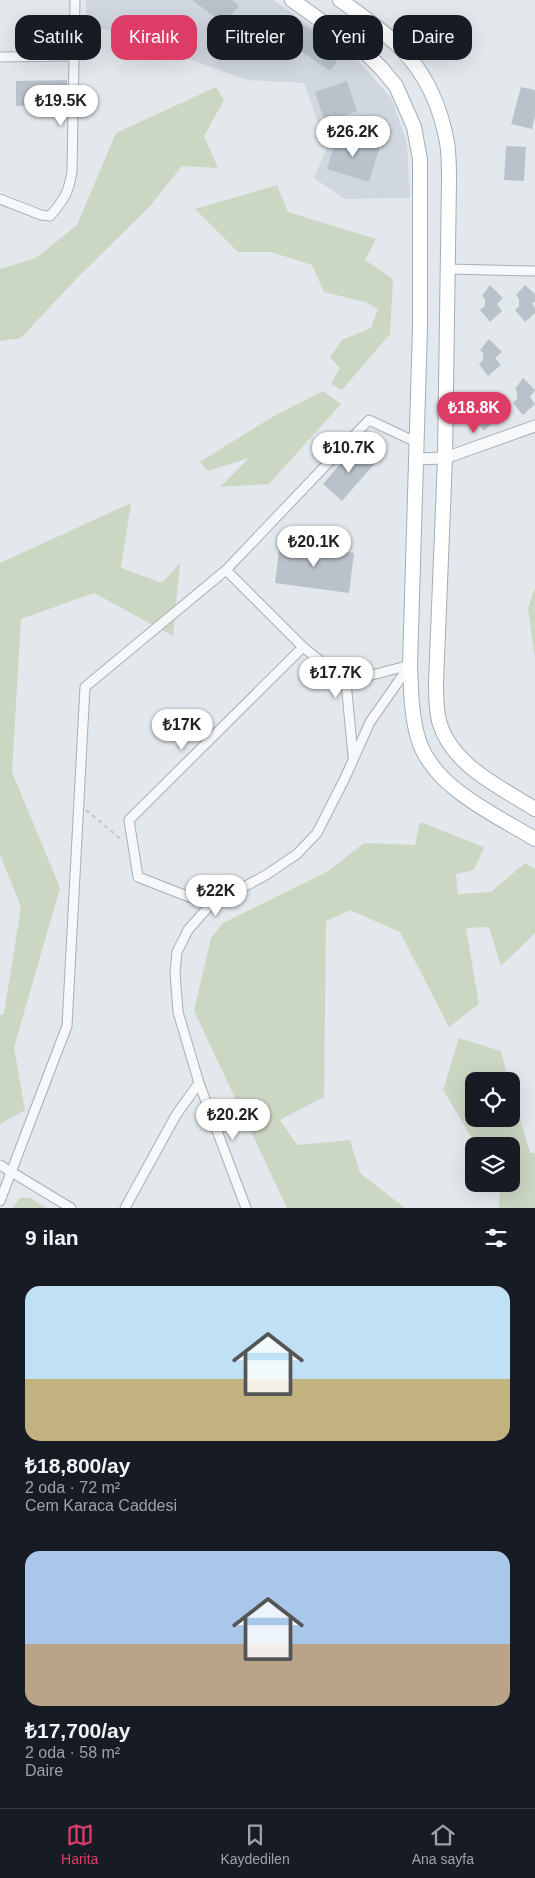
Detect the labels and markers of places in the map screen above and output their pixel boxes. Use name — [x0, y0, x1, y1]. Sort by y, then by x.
pin: ₺19.5K — [20, 84, 102, 127]
pin: ₺26.2K — [312, 116, 394, 158]
pin: ₺18.8K — [433, 392, 515, 434]
pin: ₺10.7K — [308, 432, 390, 474]
pin: ₺20.1K — [273, 526, 355, 568]
pin: ₺17.7K — [295, 656, 377, 699]
pin: ₺17K — [152, 708, 212, 751]
pin: ₺22K — [186, 874, 246, 917]
pin: ₺20.2K — [192, 1098, 274, 1141]

